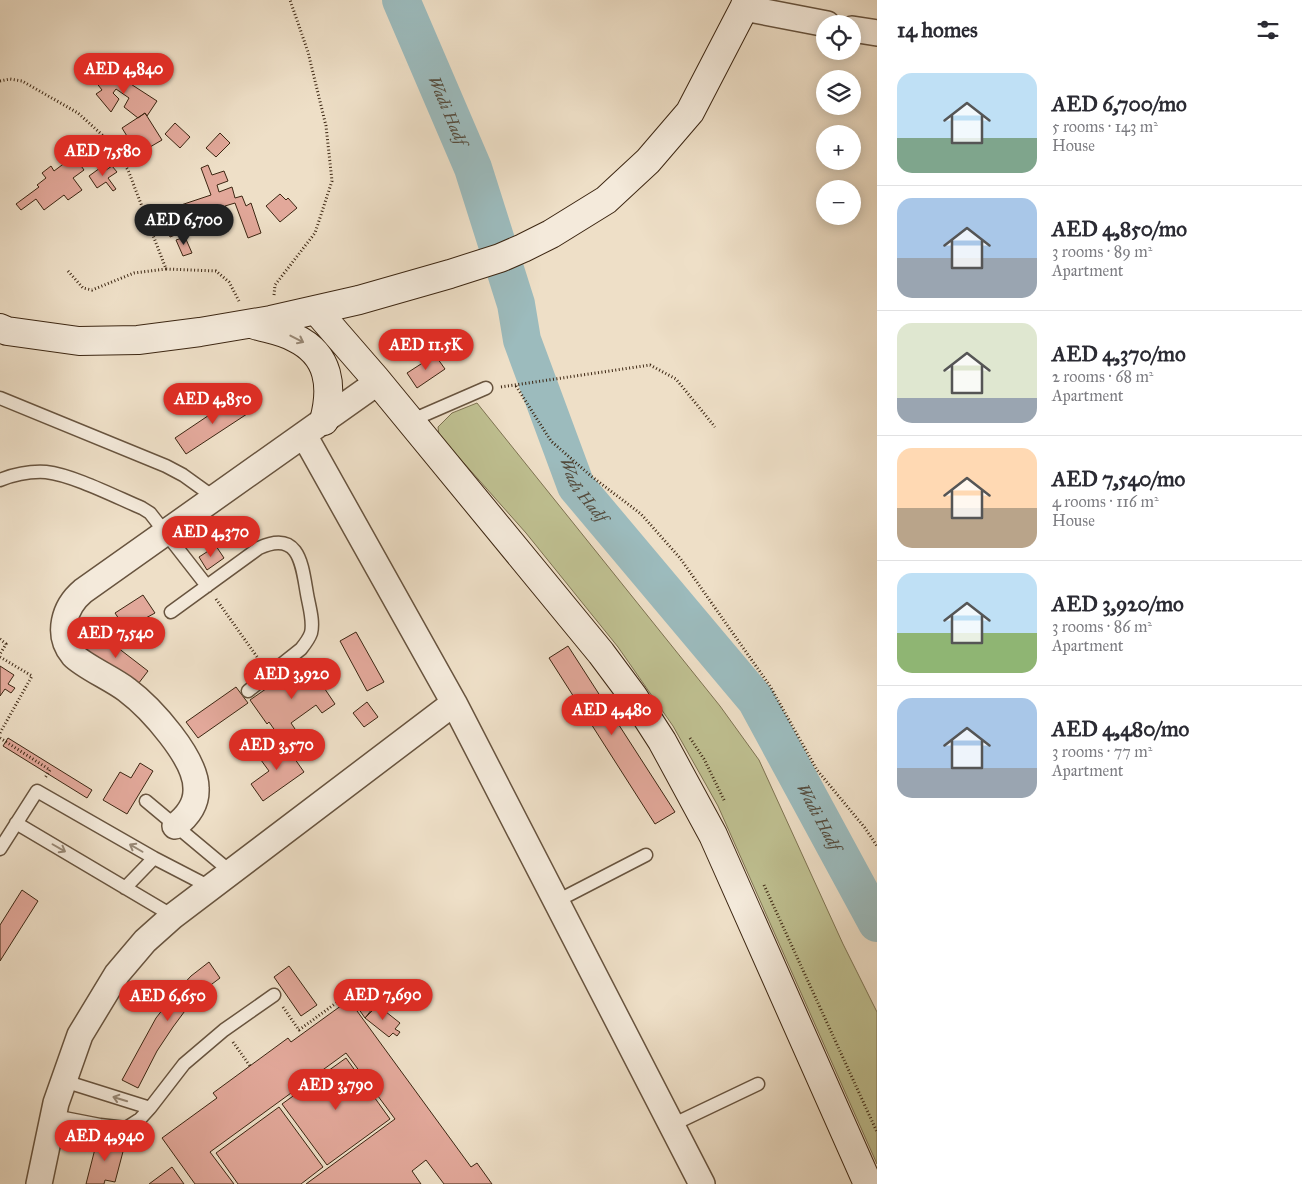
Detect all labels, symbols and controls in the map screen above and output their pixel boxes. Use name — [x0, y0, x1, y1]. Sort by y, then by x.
map controls — [816, 15, 861, 225]
button: locate — [816, 15, 861, 60]
icon: filters — [1254, 16, 1282, 44]
text: 14 homes — [897, 17, 978, 43]
pin: AED 4,840 — [67, 52, 181, 95]
text: AED 4,840 — [85, 59, 163, 78]
button: layers — [816, 70, 861, 115]
water label: Wadi Hadf — [425, 73, 473, 152]
text: AED 6,700/mo — [1052, 91, 1187, 117]
icon: home — [937, 93, 997, 153]
text: 5 rooms · 143 m² — [1052, 117, 1158, 136]
button: + — [816, 125, 861, 170]
pin: AED 7,580 — [46, 134, 160, 177]
text: House — [1052, 136, 1095, 155]
text: AED 7,580 — [65, 141, 141, 160]
button: − — [816, 180, 861, 225]
pin: AED 6,700 — [127, 204, 241, 246]
text: AED 6,700 — [146, 210, 222, 229]
text: AED 4,850/mo — [1052, 216, 1187, 242]
icon: home — [937, 218, 997, 278]
text: 3 rooms · 89 m² — [1052, 242, 1152, 261]
text: Apartment — [1052, 261, 1124, 280]
pin: AED 11.5K — [369, 328, 483, 371]
one-way arrow — [289, 335, 304, 344]
text: AED 11.5K — [390, 335, 462, 354]
text: AED 4,370/mo — [1052, 341, 1186, 367]
icon: home — [937, 343, 997, 403]
text: 2 rooms · 68 m² — [1052, 367, 1153, 386]
pin: AED 4,850 — [156, 382, 270, 425]
text: Apartment — [1052, 386, 1124, 405]
text: AED 4,850 — [175, 389, 251, 408]
water label: Wadi Hadf — [557, 456, 614, 530]
text: AED 7,540/mo — [1052, 466, 1185, 492]
icon: home — [937, 468, 997, 528]
text: 4 rooms · 116 m² — [1052, 492, 1159, 511]
text: House — [1052, 511, 1095, 530]
pin: AED 4,370 — [154, 516, 268, 558]
text: AED 4,370 — [173, 522, 249, 541]
text: AED 3,920/mo — [1052, 591, 1184, 617]
icon: home — [937, 593, 997, 653]
pin: AED 7,540 — [59, 616, 173, 659]
text: 3 rooms · 86 m² — [1052, 617, 1152, 636]
text: AED 7,540 — [78, 623, 154, 642]
text: Apartment — [1052, 636, 1124, 655]
pin: AED 3,920 — [235, 658, 349, 700]
text: AED 3,920 — [255, 664, 329, 683]
pin: AED 4,480 — [555, 694, 669, 736]
text: AED 4,480 — [573, 700, 651, 719]
text: AED 4,480/mo — [1052, 716, 1189, 742]
icon: home — [937, 718, 997, 778]
pin: AED 3,570 — [220, 728, 334, 771]
text: AED 3,570 — [240, 735, 314, 754]
text: 3 rooms · 77 m² — [1052, 742, 1152, 761]
text: Apartment — [1052, 761, 1124, 780]
water label: Wadi Hadf — [793, 780, 847, 858]
one-way arrow — [51, 843, 65, 853]
one-way arrow — [129, 843, 144, 853]
pin: AED 7,690 — [326, 978, 440, 1021]
pin: AED 6,650 — [111, 980, 225, 1022]
text: AED 7,690 — [345, 985, 421, 1004]
text: AED 6,650 — [130, 986, 206, 1005]
pin: AED 3,790 — [279, 1068, 393, 1111]
text: AED 3,790 — [299, 1075, 373, 1094]
one-way arrow — [112, 1093, 128, 1103]
pin: AED 4,940 — [48, 1120, 162, 1162]
text: AED 4,940 — [66, 1126, 144, 1145]

